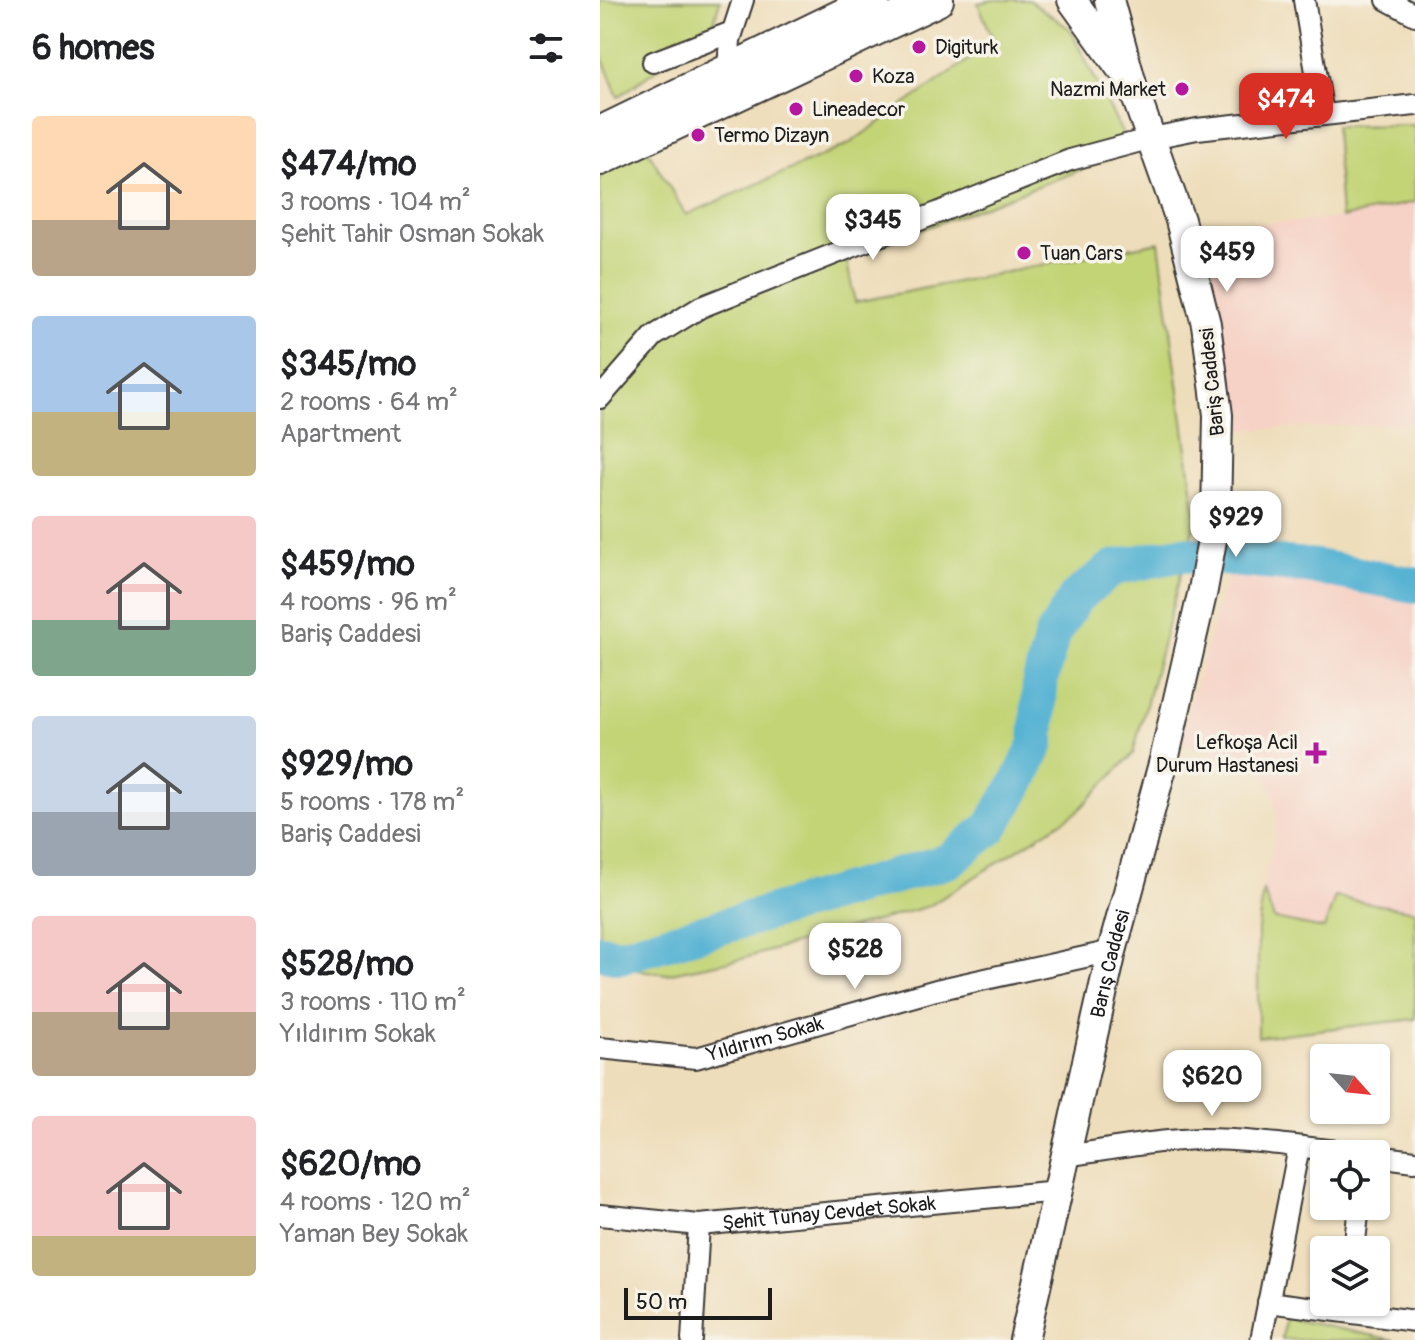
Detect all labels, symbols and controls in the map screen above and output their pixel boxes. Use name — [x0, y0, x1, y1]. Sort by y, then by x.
icon: filters — [524, 26, 568, 70]
text: 6 homes — [32, 27, 155, 70]
place label: Digiturk — [935, 35, 999, 60]
marker: Digiturk — [910, 38, 928, 56]
place label: Koza — [872, 64, 915, 89]
marker: Koza — [847, 67, 865, 85]
pin: $474 — [1239, 73, 1333, 141]
place label: Nazmi Market — [1050, 77, 1167, 102]
marker: Nazmi Market — [1173, 80, 1191, 98]
text: $474 — [1257, 83, 1315, 115]
place label: Lineadecor — [812, 97, 905, 122]
marker: Lineadecor — [787, 100, 805, 118]
place label: Termo Dizayn — [714, 123, 829, 148]
marker: Termo Dizayn — [689, 126, 707, 144]
text: $474/mo — [280, 143, 417, 186]
icon: home — [96, 148, 192, 244]
text: 3 rooms · 104 m² — [280, 186, 471, 218]
pin: $345 — [826, 194, 920, 262]
text: $345 — [844, 204, 902, 236]
text: Şehit Tahir Osman Sokak — [280, 218, 544, 250]
pin: $459 — [1180, 226, 1274, 294]
text: $459 — [1199, 236, 1255, 268]
place label: Tuan Cars — [1040, 241, 1123, 266]
marker: Tuan Cars — [1015, 244, 1033, 262]
street label: Bariş Caddesi — [1194, 327, 1230, 437]
text: $345/mo — [280, 343, 416, 386]
icon: home — [96, 348, 192, 444]
text: 2 rooms · 64 m² — [280, 386, 458, 418]
text: Apartment — [280, 418, 401, 450]
pin: $929 — [1189, 491, 1283, 559]
text: $929 — [1208, 501, 1264, 533]
text: $459/mo — [280, 543, 415, 586]
icon: home — [96, 548, 192, 644]
text: 4 rooms · 96 m² — [280, 586, 457, 618]
text: Bariş Caddesi — [280, 618, 421, 650]
place label: Lefkoşa Acil Durum Hastanesi — [1156, 730, 1298, 778]
marker: Lefkoşa Acil Durum Hastanesi — [1305, 742, 1327, 764]
text: $929/mo — [280, 743, 413, 786]
icon: home — [96, 748, 192, 844]
text: 5 rooms · 178 m² — [280, 786, 464, 818]
text: Bariş Caddesi — [280, 818, 421, 850]
street label: Barış Caddesi — [1085, 907, 1135, 1020]
pin: $528 — [808, 923, 902, 991]
text: $528 — [827, 933, 883, 965]
text: $528/mo — [280, 943, 414, 986]
icon: home — [96, 948, 192, 1044]
text: 3 rooms · 110 m² — [280, 986, 466, 1018]
street label: Yıldırım Sokak — [703, 1010, 827, 1067]
text: Yıldırım Sokak — [280, 1018, 436, 1050]
north arrow — [1310, 1044, 1390, 1124]
map controls — [1310, 1044, 1390, 1316]
pin: $620 — [1165, 1050, 1259, 1118]
text: $620 — [1181, 1060, 1243, 1092]
button: locate — [1310, 1140, 1390, 1220]
text: $620/mo — [280, 1143, 421, 1186]
icon: home — [96, 1148, 192, 1244]
text: 4 rooms · 120 m² — [280, 1186, 471, 1218]
street label: Şehit Tünay Cevdet Sokak — [721, 1190, 937, 1235]
text: Yaman Bey Sokak — [280, 1218, 468, 1250]
button: layers — [1310, 1236, 1390, 1316]
scale bar — [624, 1284, 772, 1320]
text: 50 m — [636, 1288, 687, 1316]

